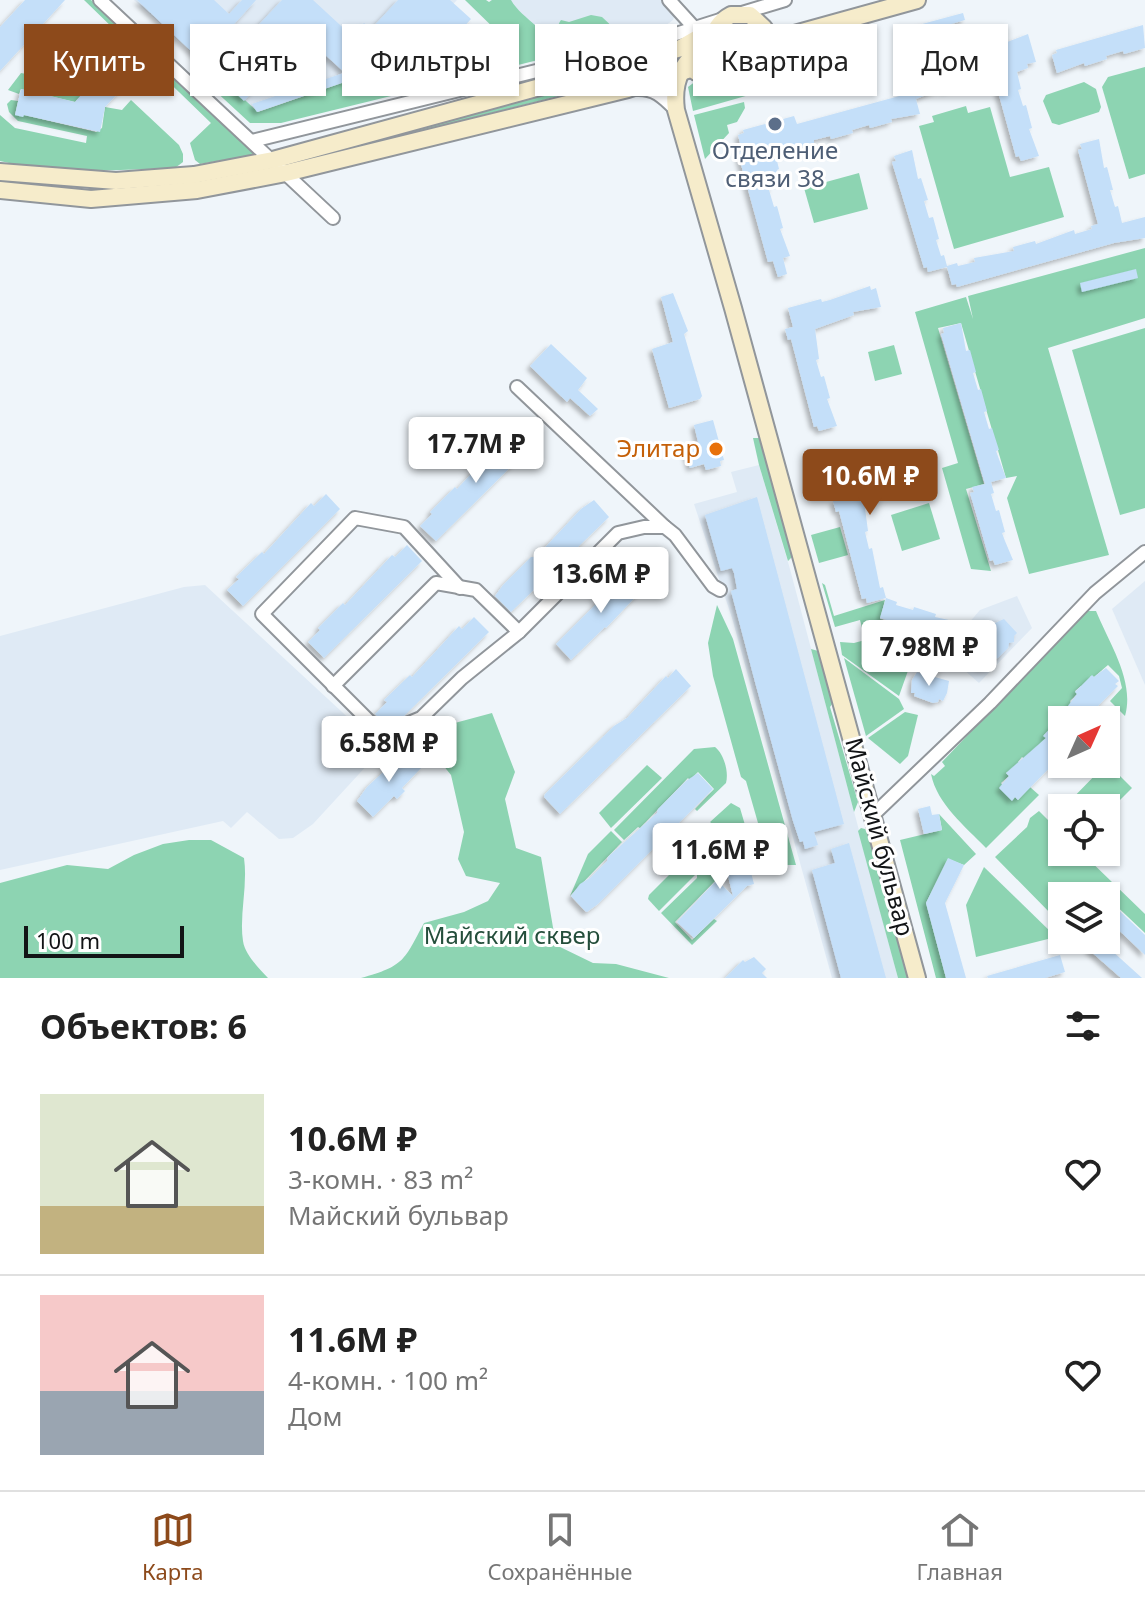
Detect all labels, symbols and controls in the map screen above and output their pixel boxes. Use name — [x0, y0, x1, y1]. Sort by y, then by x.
chip: Купить — [24, 24, 174, 96]
chip: Снять — [190, 24, 326, 96]
chip: Фильтры — [342, 24, 519, 96]
chip: Новое — [535, 24, 677, 96]
chip: Квартира — [693, 24, 877, 96]
chip: Дом — [893, 24, 1008, 96]
marker: Отделение связи 38 — [766, 115, 784, 133]
place label: Отделение связи 38 — [712, 133, 838, 194]
pin: 17.7M ₽ — [402, 417, 550, 485]
text: 17.7M ₽ — [427, 425, 525, 461]
place label: Элитар — [617, 431, 700, 464]
marker: Элитар — [707, 440, 725, 458]
pin: 10.6M ₽ — [796, 449, 944, 517]
text: 10.6M ₽ — [821, 457, 919, 493]
pin: 13.6M ₽ — [527, 547, 675, 615]
text: 13.6M ₽ — [552, 555, 650, 591]
pin: 7.98M ₽ — [855, 620, 1003, 688]
text: 7.98M ₽ — [880, 628, 978, 664]
north arrow — [1048, 706, 1120, 778]
map controls — [1048, 706, 1120, 954]
pin: 6.58M ₽ — [315, 716, 463, 784]
text: 6.58M ₽ — [340, 724, 438, 760]
street label: Майский бульвар — [838, 734, 923, 939]
button: locate — [1048, 794, 1120, 866]
pin: 11.6M ₽ — [646, 823, 794, 891]
text: 11.6M ₽ — [671, 831, 769, 867]
button: layers — [1048, 882, 1120, 954]
park label: Майский сквер — [424, 918, 600, 951]
scale bar — [24, 922, 184, 958]
text: 100 m — [36, 925, 100, 955]
text: Объектов: 6 — [40, 1003, 247, 1049]
icon: filters — [1061, 1004, 1105, 1048]
text: 10.6M ₽ — [288, 1115, 417, 1161]
icon: home — [104, 1126, 200, 1222]
icon: heart — [1061, 1152, 1105, 1196]
text: 3-комн. · 83 m² — [288, 1161, 473, 1197]
text: Майский бульвар — [288, 1197, 509, 1233]
text: 11.6M ₽ — [288, 1316, 417, 1362]
icon: home — [104, 1327, 200, 1423]
icon: heart — [1061, 1353, 1105, 1397]
text: 4-комн. · 100 m² — [288, 1362, 488, 1398]
text: Дом — [288, 1398, 342, 1434]
tab: Карта — [142, 1508, 203, 1586]
tab: Сохранённые — [487, 1508, 632, 1586]
tab: Главная — [916, 1508, 1003, 1586]

